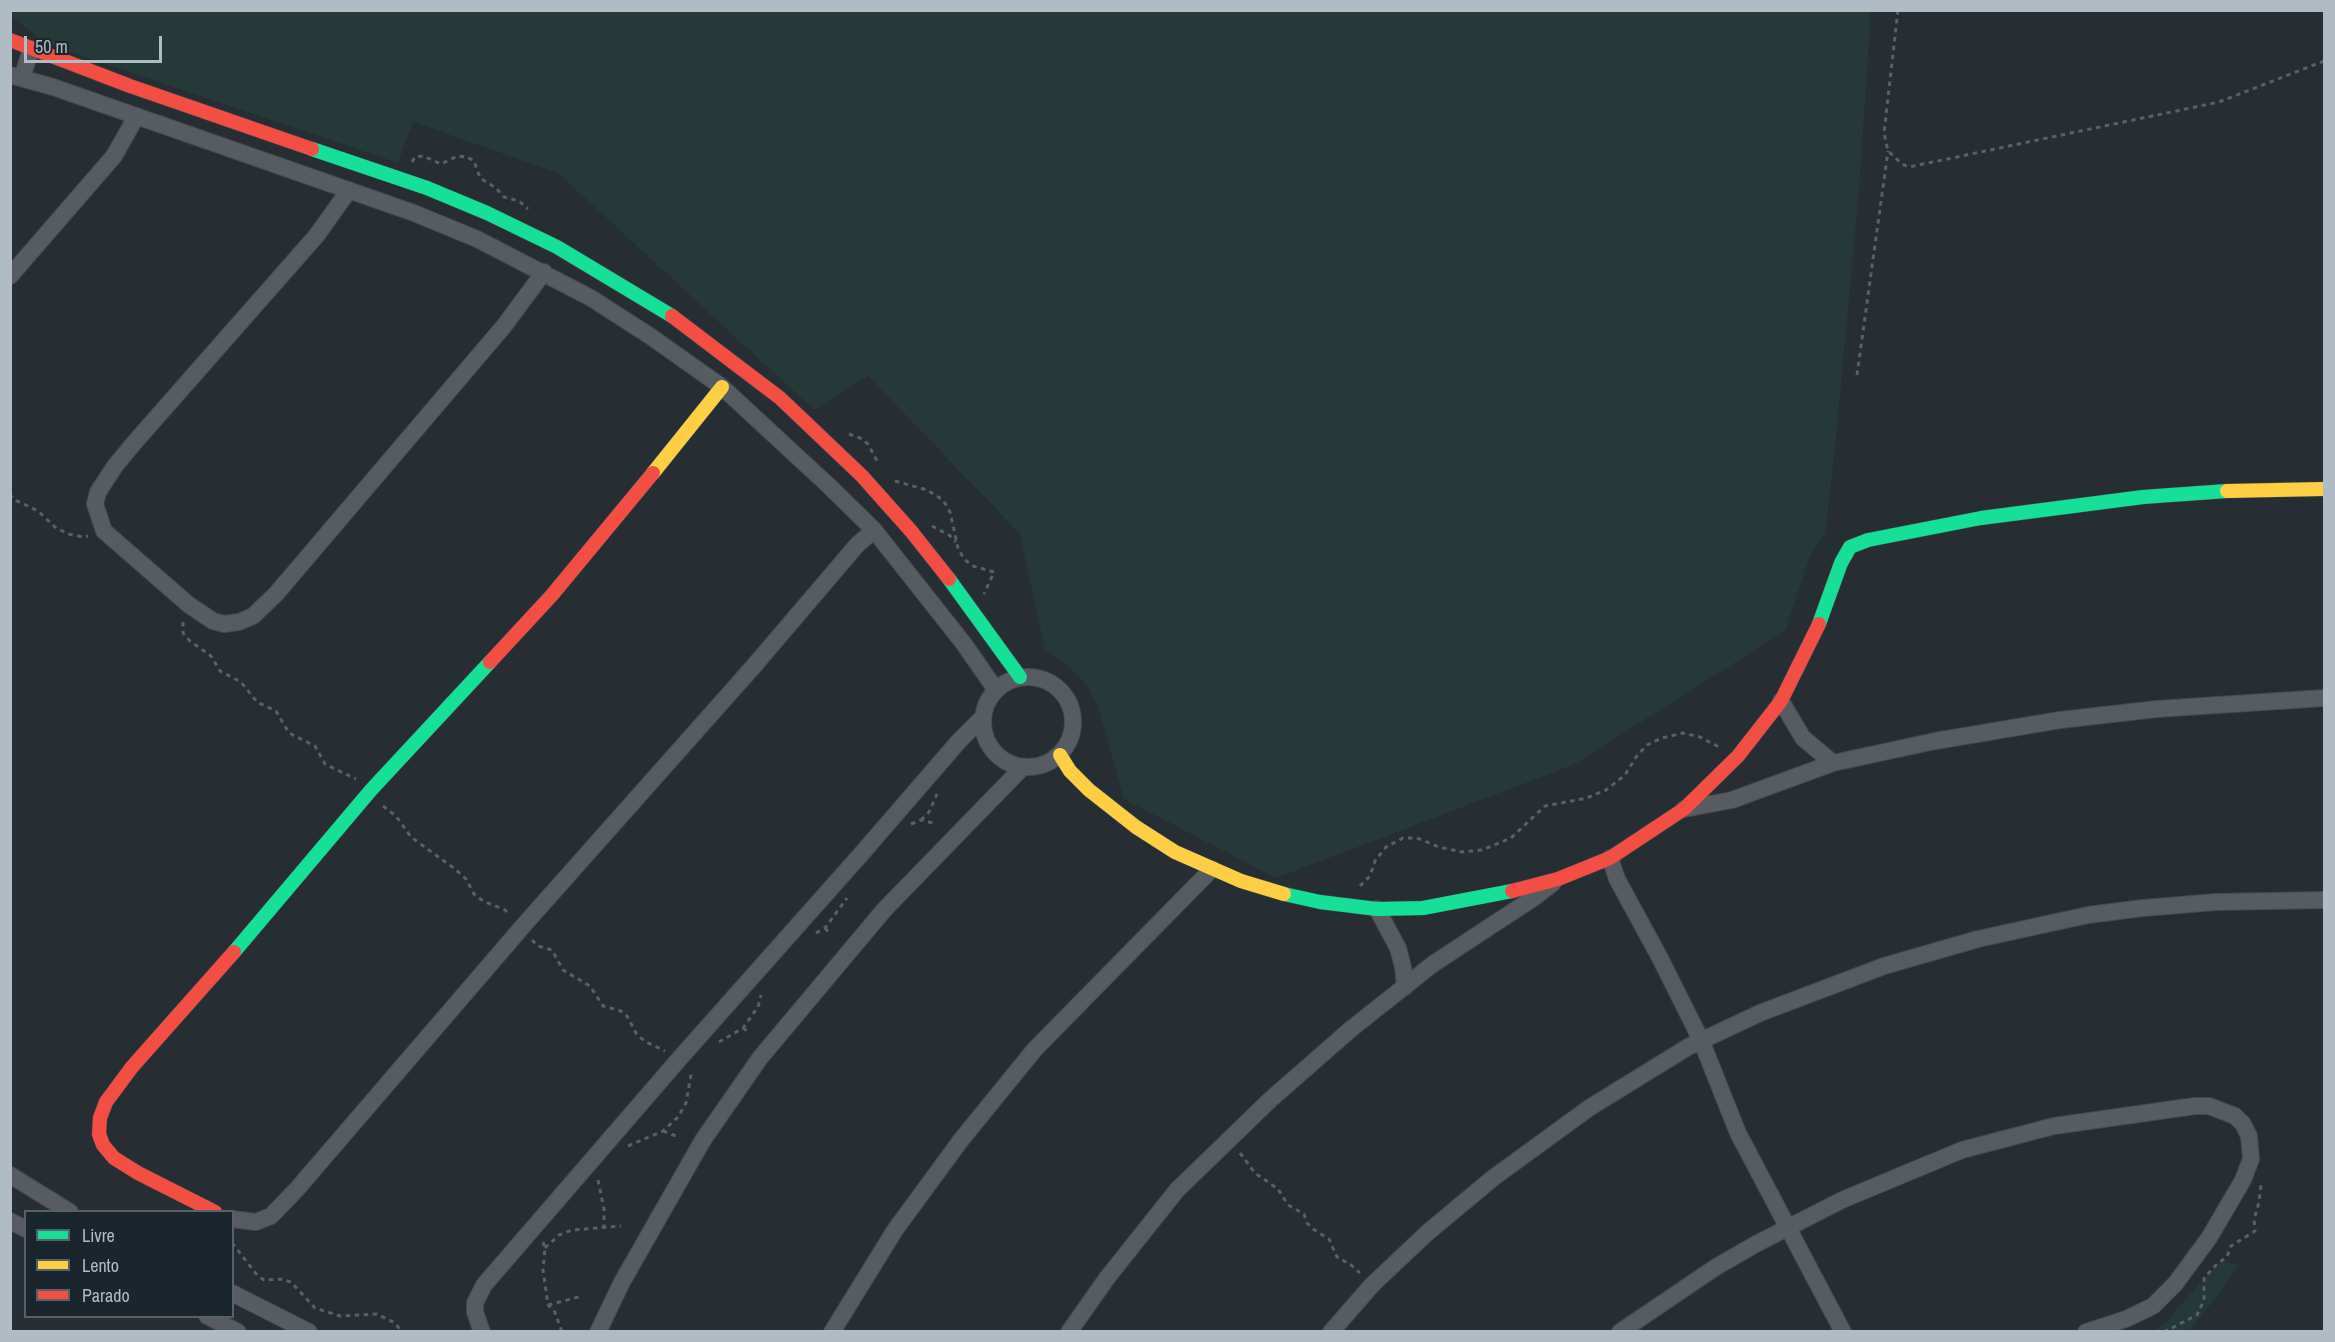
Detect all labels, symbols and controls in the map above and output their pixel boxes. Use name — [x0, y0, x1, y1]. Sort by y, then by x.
scale bar — [27, 24, 165, 62]
text: 50 m — [35, 34, 68, 59]
legend — [24, 1210, 234, 1318]
text: Livre — [82, 1223, 115, 1248]
text: Lento — [82, 1253, 119, 1278]
text: Parado — [82, 1283, 130, 1308]

